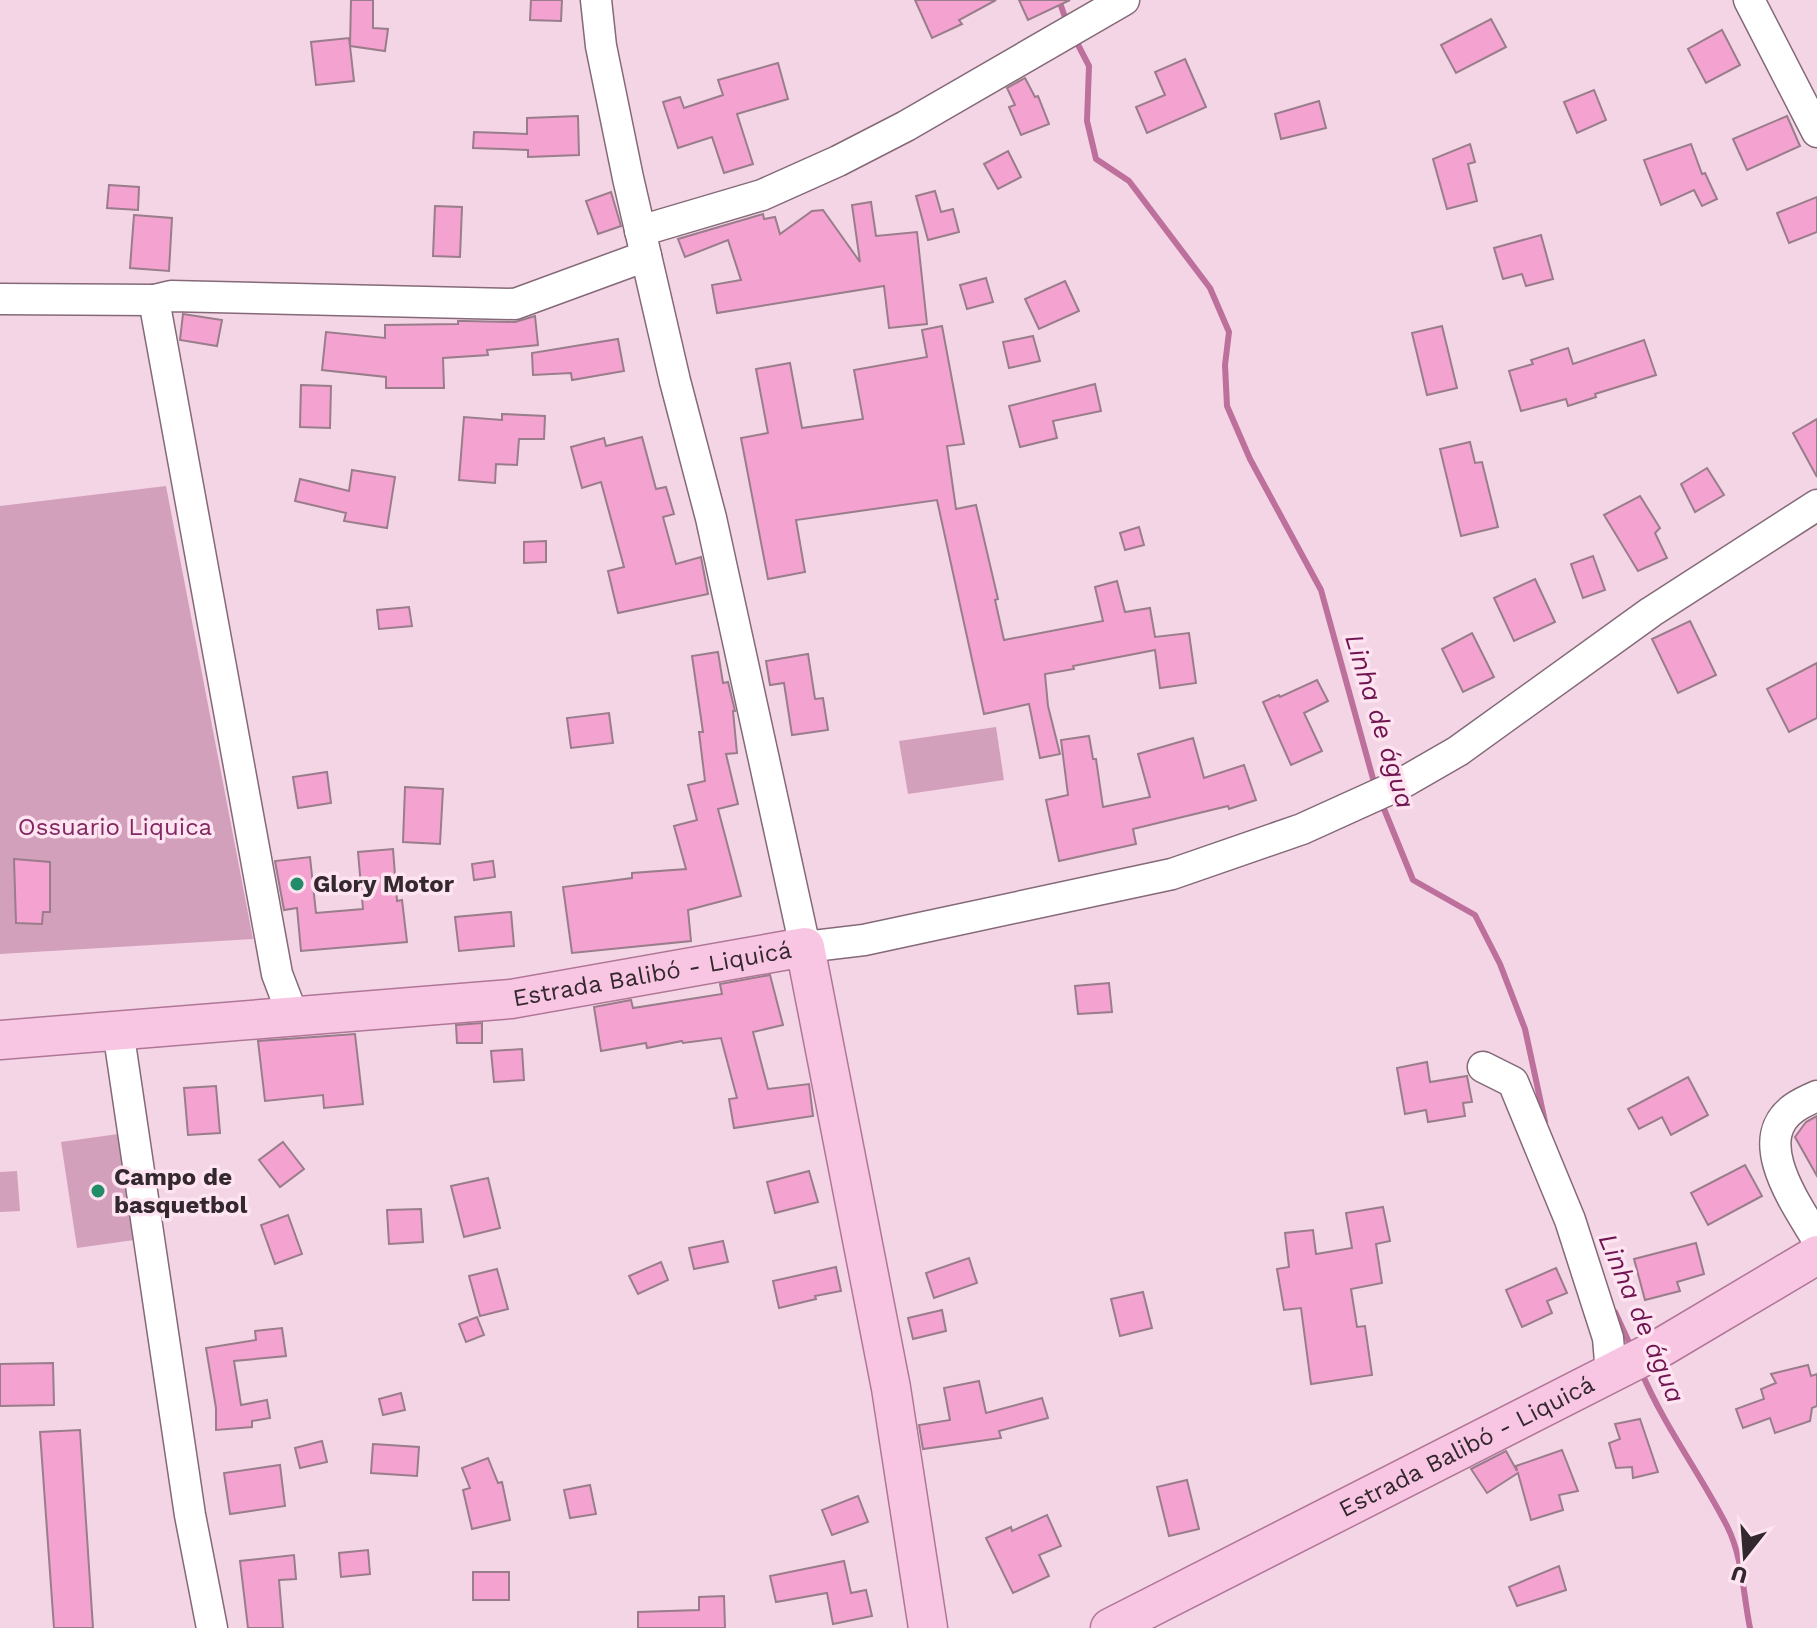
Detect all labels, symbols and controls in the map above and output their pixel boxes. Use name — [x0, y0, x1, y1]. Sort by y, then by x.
water label: Linha de água — [1339, 630, 1421, 812]
park label: Ossuario Liquica — [18, 813, 212, 841]
place label: Glory Motor — [313, 870, 455, 898]
marker: Glory Motor — [288, 875, 306, 893]
street label: Estrada Balibó - Liquicá — [511, 936, 794, 1012]
place label: Campo de basquetbol — [114, 1163, 247, 1219]
marker: Campo de basquetbol — [89, 1182, 107, 1200]
water label: Linha de água — [1593, 1229, 1691, 1407]
street label: Estrada Balibó - Liquicá — [1334, 1370, 1599, 1523]
north arrow — [1705, 1516, 1785, 1596]
text: U — [1728, 1560, 1750, 1589]

